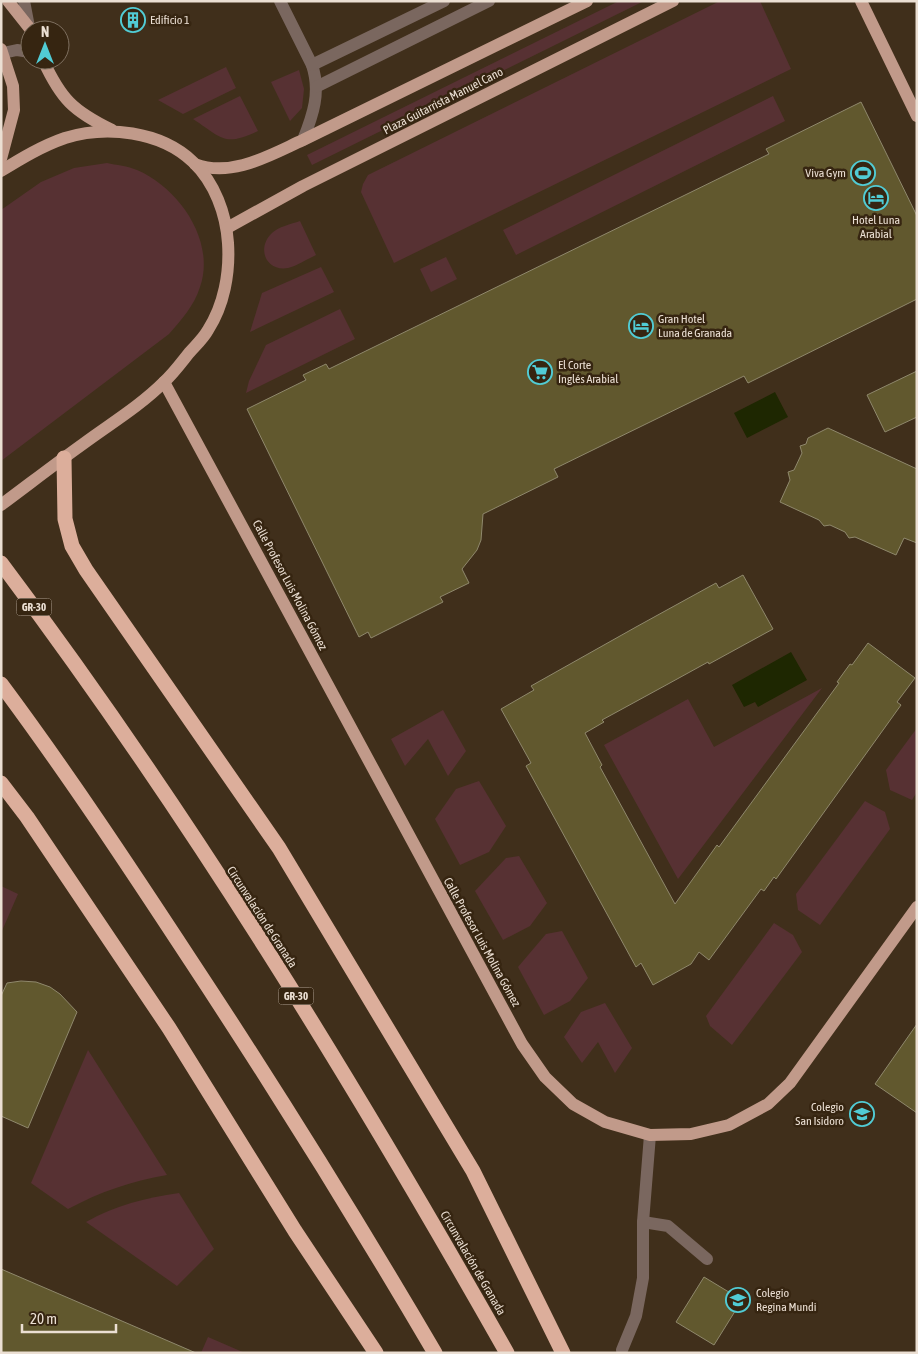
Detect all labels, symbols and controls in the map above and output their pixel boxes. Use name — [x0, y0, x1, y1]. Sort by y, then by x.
building icon: Edificio 1 — [120, 7, 146, 33]
place label: Edificio 1 — [150, 13, 190, 27]
north arrow — [20, 20, 70, 70]
text: N — [41, 24, 49, 40]
street label: Plaza Guitarrista Manuel Cano — [381, 64, 506, 137]
sports icon: Viva Gym — [850, 160, 876, 186]
place label: Viva Gym — [805, 166, 846, 180]
hotel icon: Hotel Luna Arabial — [863, 185, 889, 211]
place label: Hotel Luna Arabial — [852, 213, 900, 241]
place label: Gran Hotel Luna de Granada — [658, 312, 732, 340]
hotel icon: Gran Hotel Luna de Granada — [628, 313, 654, 339]
place label: El Corte Inglés Arabial — [558, 358, 619, 386]
supermarket icon: El Corte Inglés Arabial — [527, 359, 553, 385]
street label: Calle Profesor Luis Molina Gómez — [250, 518, 331, 653]
road number: GR-30 — [16, 598, 52, 616]
street label: Circunvalación de Granada — [224, 864, 300, 970]
street label: Calle Profesor Luis Molina Gómez — [441, 875, 524, 1010]
road number: GR-30 — [278, 988, 314, 1004]
place label: Colegio San Isidoro — [795, 1100, 844, 1128]
school or university icon: Colegio San Isidoro — [849, 1101, 875, 1127]
street label: Circunvalación de Granada — [437, 1208, 509, 1318]
place label: Colegio Regina Mundi — [756, 1286, 817, 1314]
school or university icon: Colegio Regina Mundi — [725, 1287, 751, 1313]
scale bar — [22, 1302, 116, 1334]
text: 20 m — [30, 1310, 57, 1327]

